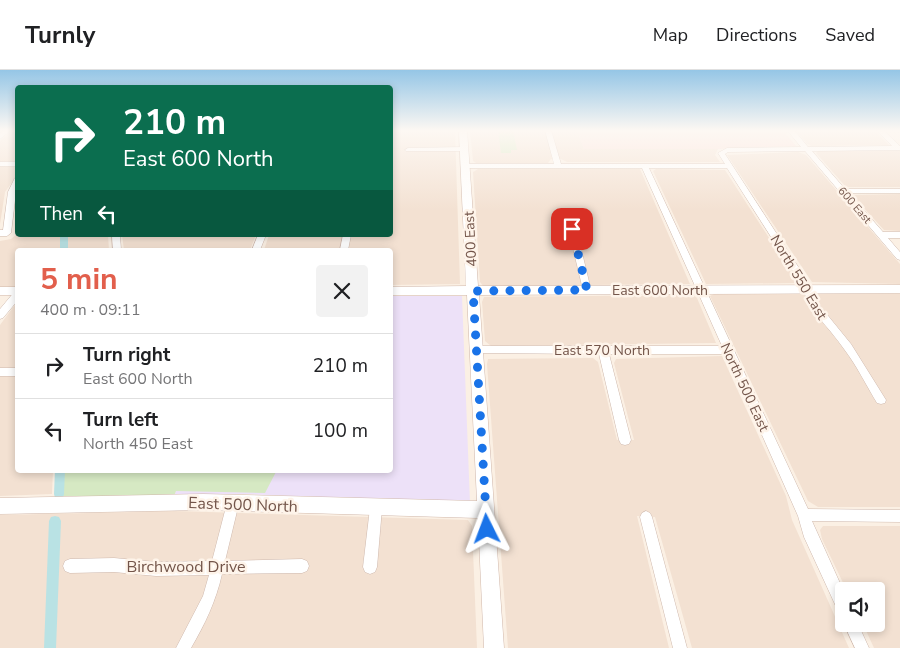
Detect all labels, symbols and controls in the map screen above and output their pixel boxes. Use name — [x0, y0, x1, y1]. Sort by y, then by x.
text: Turnly — [25, 19, 95, 51]
text: Map — [653, 23, 688, 47]
text: Directions — [716, 23, 797, 47]
text: Saved — [825, 23, 875, 47]
text: 210 m — [123, 99, 226, 146]
icon: right — [40, 105, 105, 170]
text: East 600 North — [123, 144, 274, 174]
street label: 600 East — [835, 184, 875, 227]
icon: left — [93, 200, 121, 228]
text: Then — [40, 201, 83, 227]
pin — [551, 208, 593, 250]
street label: 400 East — [460, 211, 481, 267]
icon: arrive — [558, 215, 586, 243]
street label: North 550 East — [766, 231, 831, 323]
text: 5 min — [40, 259, 118, 300]
button: close — [316, 265, 368, 317]
street label: East 600 North — [612, 281, 708, 300]
text: 400 m · 09:11 — [40, 299, 141, 321]
street label: North 500 East — [716, 340, 773, 435]
street label: East 570 North — [554, 341, 650, 360]
text: Turn right — [83, 342, 170, 368]
icon: right — [40, 352, 68, 380]
text: 210 m — [313, 353, 368, 379]
text: East 600 North — [83, 368, 193, 390]
text: Turn left — [83, 407, 158, 433]
icon: left — [40, 417, 68, 445]
text: 100 m — [313, 418, 368, 444]
text: North 450 East — [83, 433, 193, 455]
street label: East 500 North — [188, 492, 298, 518]
position arrow — [460, 502, 512, 554]
street label: Birchwood Drive — [126, 556, 246, 578]
map controls — [835, 582, 885, 632]
button: sound — [835, 582, 885, 632]

